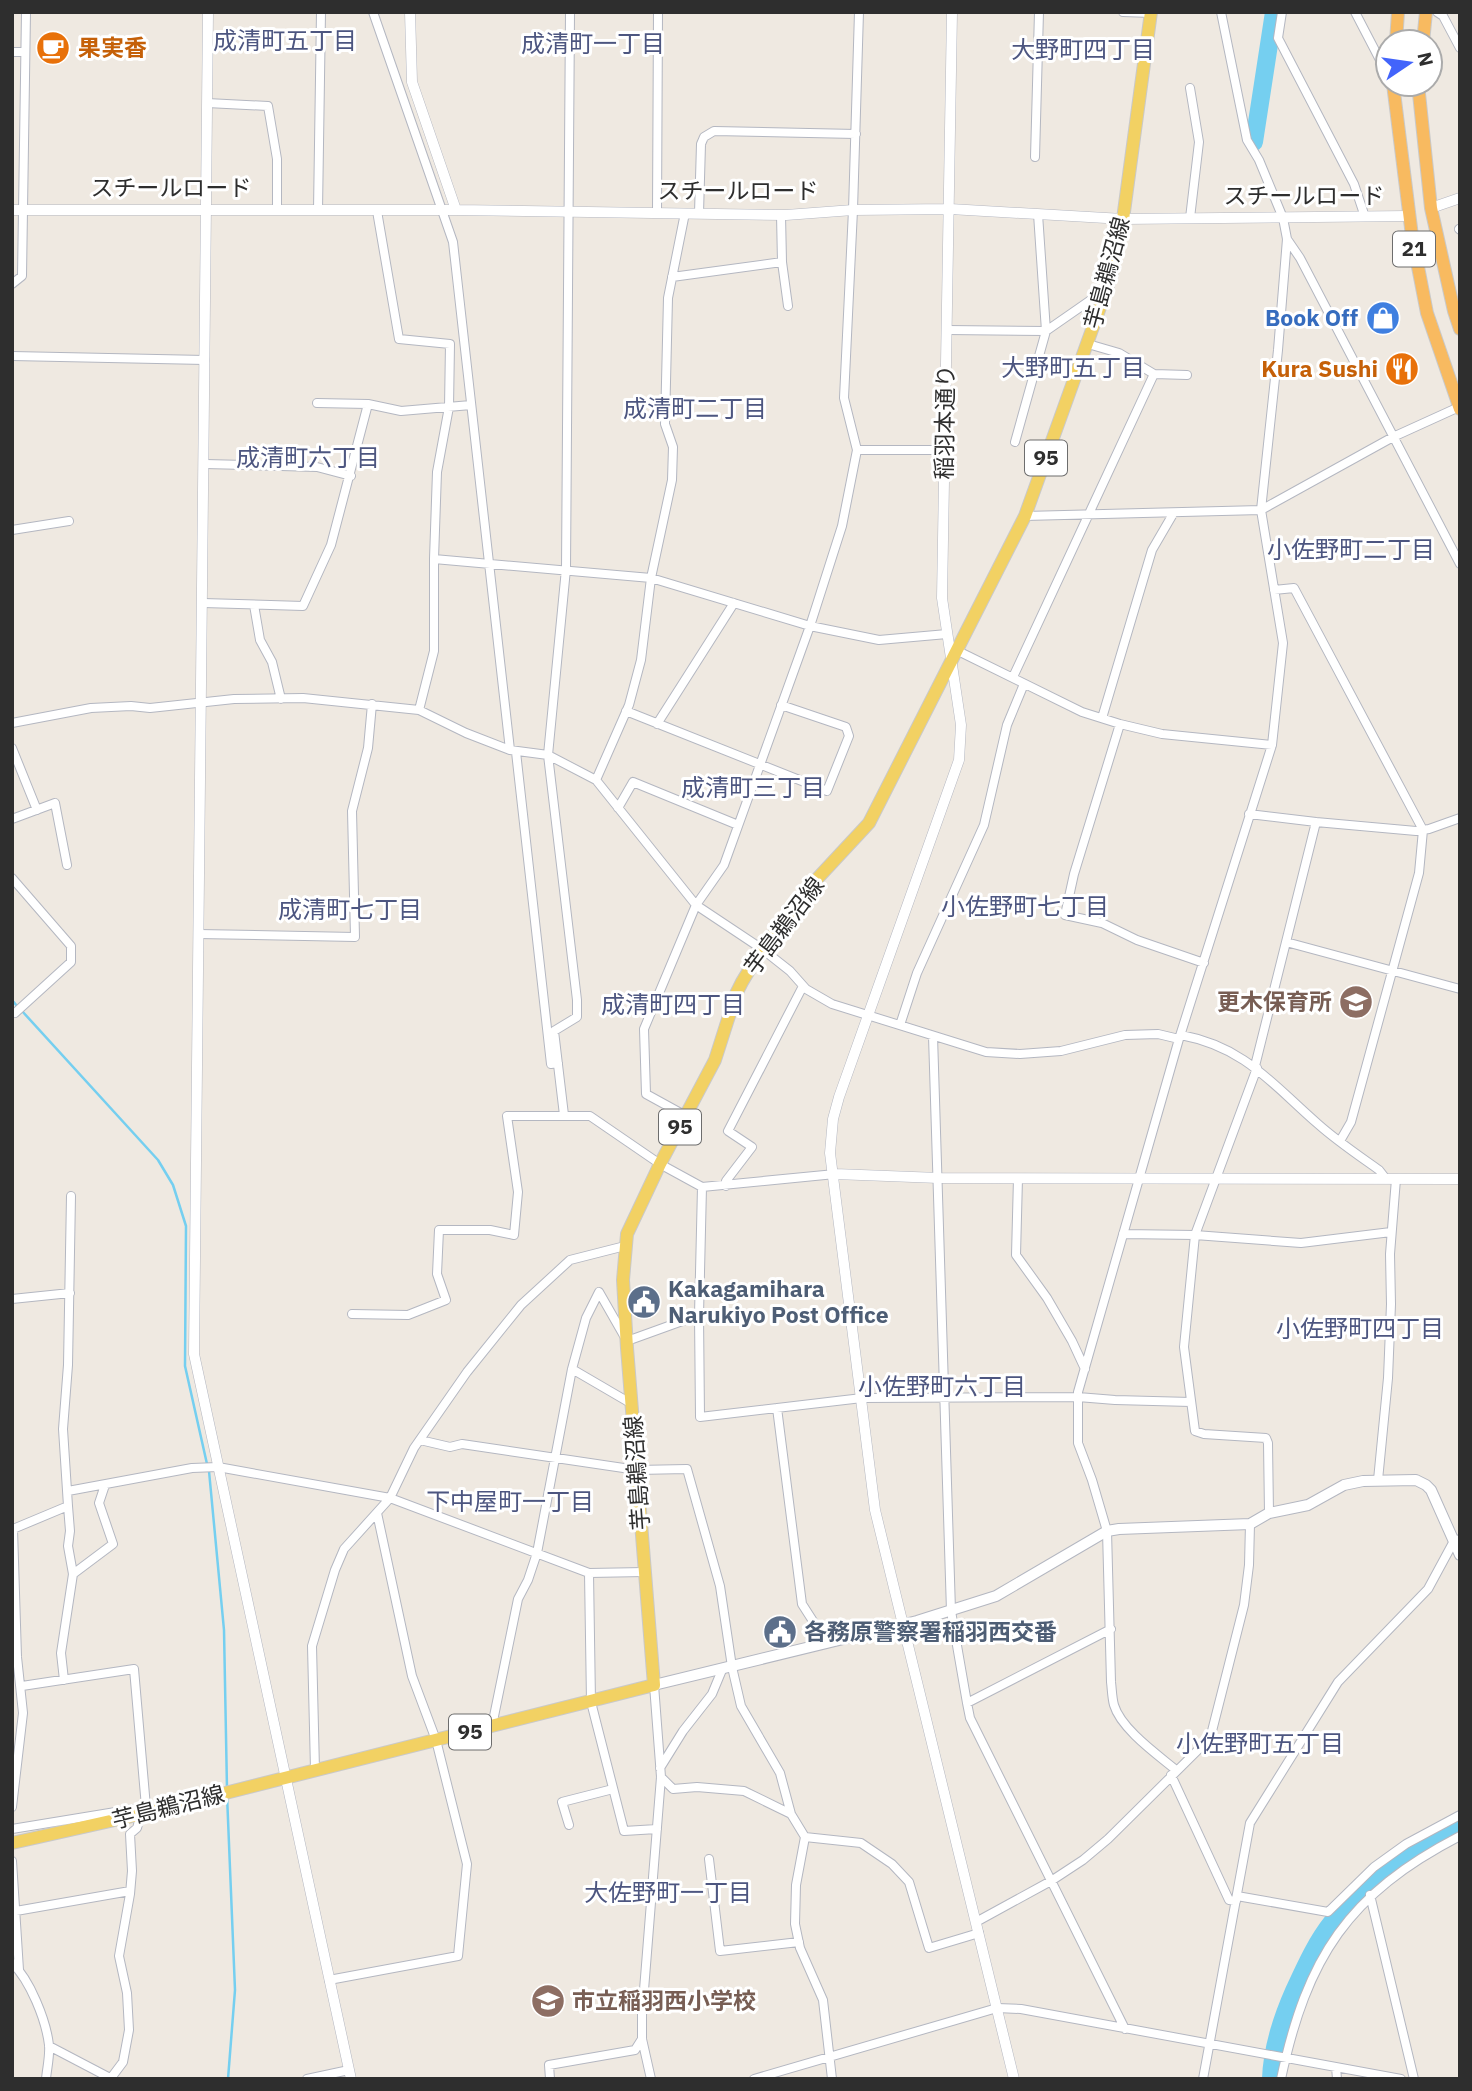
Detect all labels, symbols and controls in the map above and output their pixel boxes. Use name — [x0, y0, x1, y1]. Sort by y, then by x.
district label: 成清町五丁目 — [213, 24, 357, 56]
district label: 成清町一丁目 — [521, 27, 665, 59]
north arrow — [1374, 28, 1444, 98]
cafe icon: 果実香 — [34, 29, 72, 67]
place label: 果実香 — [78, 32, 147, 62]
district label: 大野町四丁目 — [1011, 33, 1155, 65]
text: N — [1412, 50, 1439, 69]
street label: スチールロード — [91, 172, 252, 202]
street label: スチールロード — [658, 175, 819, 205]
street label: スチールロード — [1224, 180, 1385, 210]
street label: 芋島鵜沼線 — [1077, 213, 1135, 332]
road number: 21 — [1393, 232, 1435, 266]
shop icon: Book Off — [1364, 299, 1402, 337]
place label: Book Off — [1265, 302, 1358, 332]
restaurant icon: Kura Sushi — [1383, 350, 1421, 388]
district label: 大野町五丁目 — [1001, 351, 1145, 383]
place label: Kura Sushi — [1261, 353, 1378, 383]
street label: 稲羽本通り — [928, 364, 960, 480]
district label: 成清町二丁目 — [623, 392, 767, 424]
road number: 95 — [1025, 440, 1067, 476]
district label: 成清町六丁目 — [236, 441, 380, 473]
district label: 小佐野町二丁目 — [1267, 533, 1435, 565]
district label: 成清町三丁目 — [681, 771, 825, 803]
street label: 芋島鵜沼線 — [737, 870, 830, 980]
district label: 小佐野町七丁目 — [941, 890, 1109, 922]
district label: 成清町七丁目 — [278, 893, 422, 925]
school or university icon: 更木保育所 — [1337, 983, 1375, 1021]
place label: 更木保育所 — [1217, 986, 1332, 1016]
district label: 成清町四丁目 — [601, 988, 745, 1020]
road number: 95 — [659, 1110, 701, 1144]
place label: Kakagamihara Narukiyo Post Office — [668, 1273, 889, 1329]
public building icon: Kakagamihara Narukiyo Post Office — [625, 1283, 663, 1321]
district label: 小佐野町四丁目 — [1276, 1312, 1444, 1344]
district label: 小佐野町六丁目 — [858, 1370, 1026, 1402]
street label: 芋島鵜沼線 — [617, 1415, 655, 1531]
district label: 下中屋町一丁目 — [426, 1485, 594, 1517]
public building icon: 各務原警察署稲羽西交番 — [761, 1613, 799, 1651]
place label: 各務原警察署稲羽西交番 — [804, 1616, 1057, 1646]
road number: 95 — [449, 1714, 491, 1750]
district label: 小佐野町五丁目 — [1176, 1727, 1344, 1759]
street label: 芋島鵜沼線 — [108, 1778, 227, 1834]
district label: 大佐野町一丁目 — [584, 1876, 752, 1908]
school or university icon: 市立稲羽西小学校 — [529, 1982, 567, 2020]
place label: 市立稲羽西小学校 — [572, 1985, 756, 2015]

